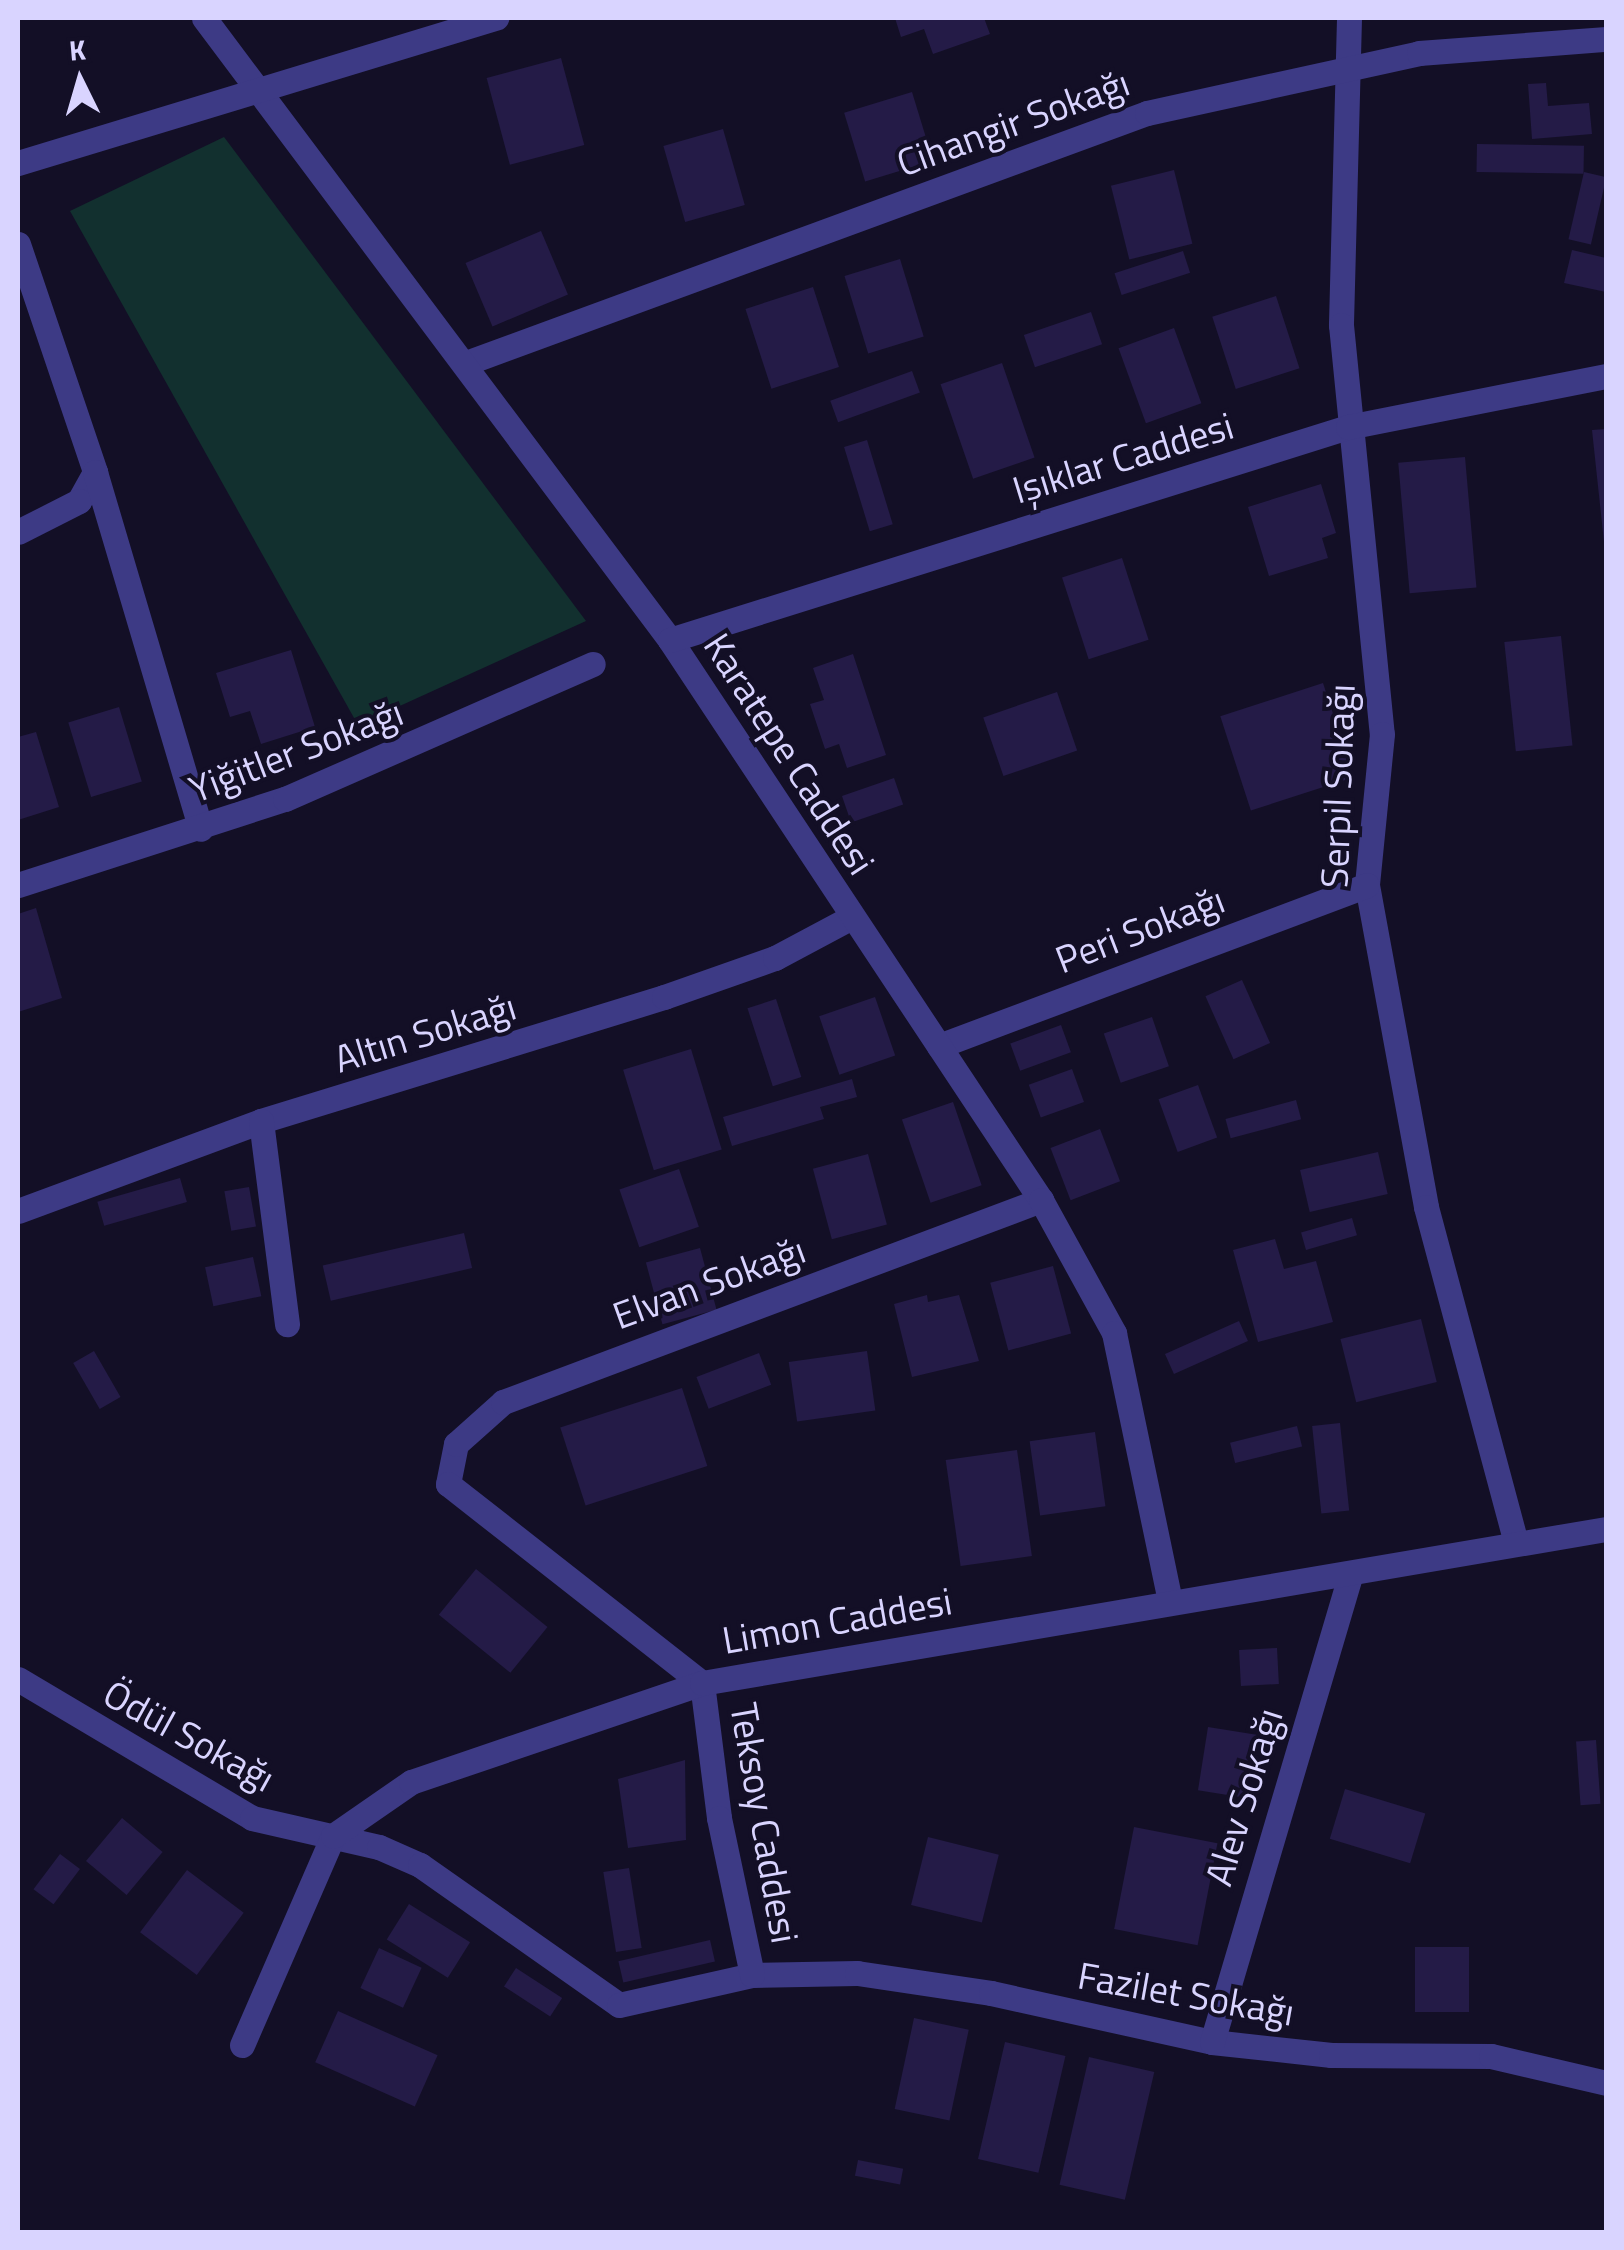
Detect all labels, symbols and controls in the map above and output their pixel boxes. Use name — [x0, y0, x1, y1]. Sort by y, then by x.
text: K — [67, 27, 87, 72]
north arrow — [30, 30, 130, 130]
street label: Cihangir Sokağı — [891, 60, 1135, 186]
street label: Işıklar Caddesi — [1007, 403, 1239, 513]
street label: Karatepe Caddesi — [694, 625, 884, 883]
street label: Serpil Sokağı — [1312, 683, 1364, 889]
street label: Yiğitler Sokağı — [183, 689, 409, 813]
street label: Peri Sokağı — [1049, 877, 1231, 983]
street label: Altın Sokağı — [329, 984, 521, 1082]
street label: Elvan Sokağı — [607, 1227, 811, 1339]
street label: Limon Caddesi — [719, 1578, 955, 1664]
street label: Ödül Sokağı — [96, 1670, 282, 1802]
street label: Teksoy Caddesi — [720, 1699, 808, 1947]
street label: Alev Sokağı — [1196, 1703, 1292, 1891]
street label: Fazilet Sokağı — [1074, 1953, 1298, 2035]

